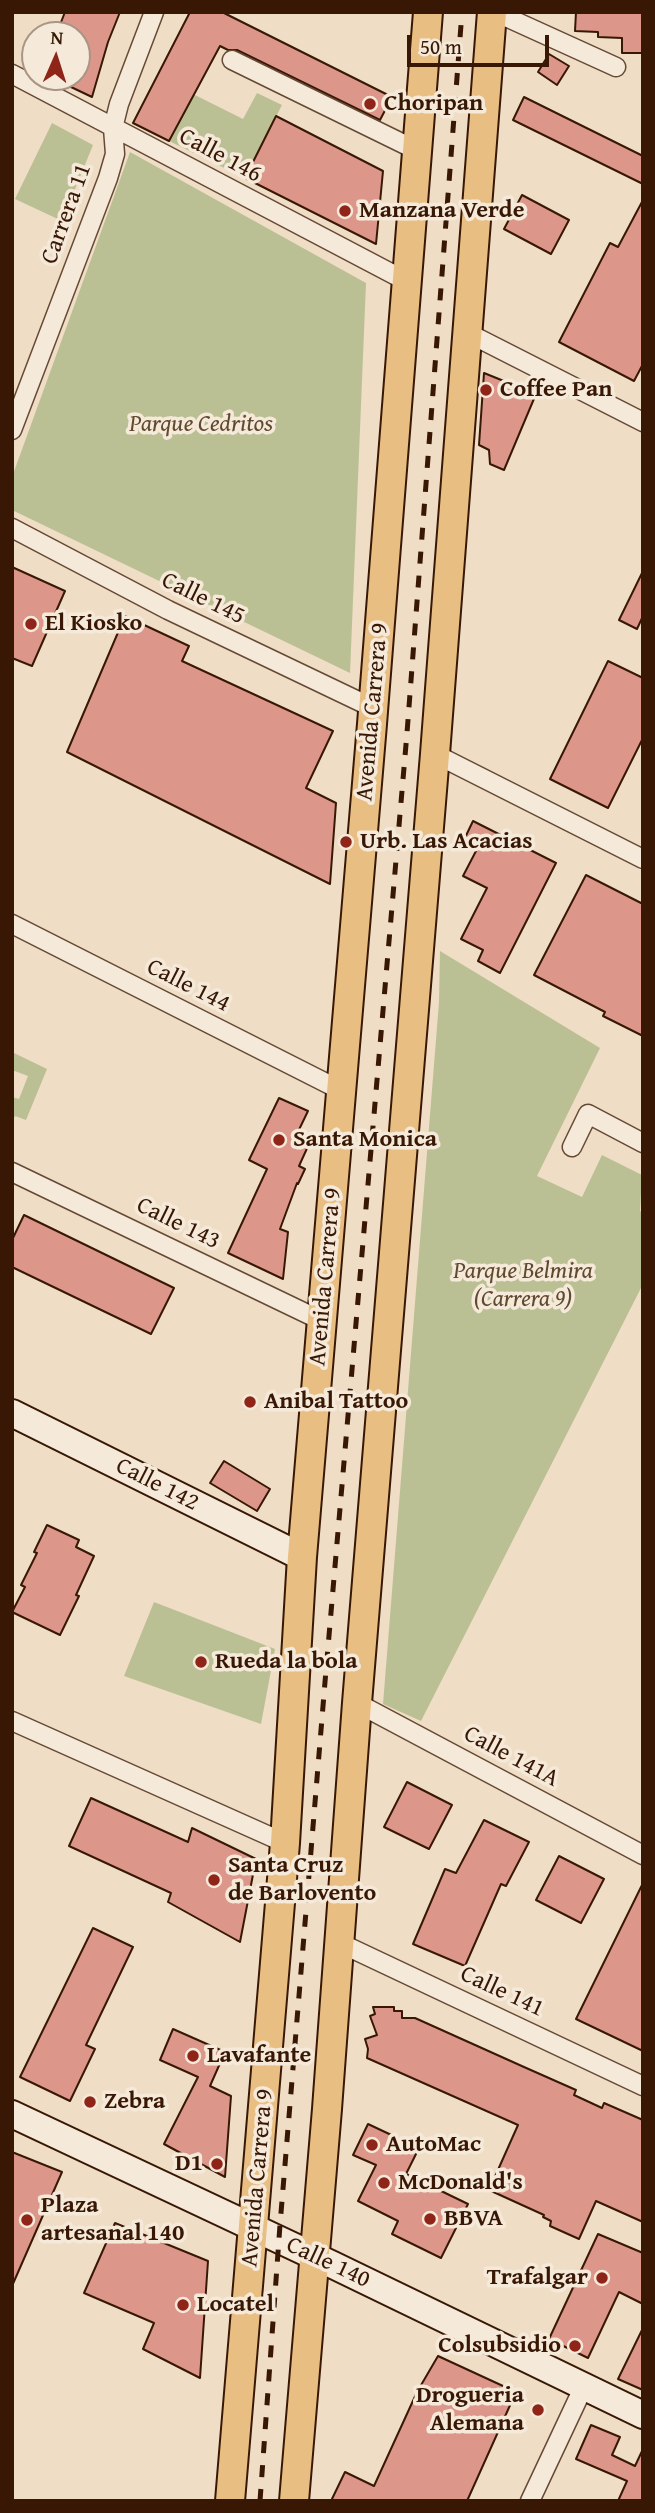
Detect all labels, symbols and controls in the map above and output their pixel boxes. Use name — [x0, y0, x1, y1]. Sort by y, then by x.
north arrow — [21, 21, 91, 91]
scale bar — [410, 21, 552, 65]
text: N — [50, 23, 64, 51]
text: 50 m — [420, 31, 462, 62]
place label: Choripan — [384, 90, 483, 118]
marker: Choripan — [362, 96, 378, 112]
street label: Calle 146 — [174, 122, 266, 190]
street label: Carrera 11 — [36, 160, 98, 268]
place label: Manzana Verde — [359, 197, 524, 225]
marker: Manzana Verde — [337, 203, 353, 219]
place label: Coffee Pan — [500, 376, 612, 404]
marker: Coffee Pan — [478, 382, 494, 398]
park label: Parque Cedritos — [129, 411, 273, 439]
street label: Calle 145 — [157, 567, 249, 631]
place label: El Kiosko — [45, 610, 142, 638]
marker: El Kiosko — [23, 616, 39, 632]
street label: Avenida Carrera 9 — [351, 622, 395, 802]
place label: Urb. Las Acacias — [360, 828, 533, 856]
marker: Urb. Las Acacias — [338, 834, 354, 850]
street label: Calle 144 — [142, 953, 234, 1019]
place label: Santa Monica — [293, 1126, 437, 1154]
marker: Santa Monica — [271, 1132, 287, 1148]
street label: Avenida Carrera 9 — [304, 1187, 348, 1367]
street label: Calle 143 — [132, 1192, 224, 1256]
park label: Parque Belmira (Carrera 9) — [453, 1258, 593, 1314]
place label: Anibal Tattoo — [264, 1388, 408, 1416]
marker: Anibal Tattoo — [242, 1394, 258, 1410]
street label: Calle 142 — [111, 1452, 203, 1518]
place label: Rueda la bola — [215, 1648, 357, 1676]
marker: Rueda la bola — [193, 1654, 209, 1670]
street label: Calle 141A — [458, 1720, 564, 1794]
place label: Santa Cruz de Barlovento — [228, 1852, 376, 1908]
marker: Santa Cruz de Barlovento — [206, 1872, 222, 1888]
street label: Calle 141 — [456, 1960, 548, 2024]
place label: Lavafante — [207, 2042, 311, 2070]
marker: Lavafante — [185, 2048, 201, 2064]
place label: Zebra — [104, 2088, 165, 2116]
street label: Avenida Carrera 9 — [236, 2088, 280, 2268]
marker: Zebra — [82, 2094, 98, 2110]
place label: AutoMac — [386, 2131, 481, 2159]
marker: AutoMac — [364, 2137, 380, 2153]
place label: D1 — [175, 2150, 203, 2178]
marker: D1 — [209, 2156, 225, 2172]
place label: McDonald's — [398, 2169, 523, 2197]
marker: McDonald's — [376, 2175, 392, 2191]
place label: Plaza artesanal 140 — [41, 2192, 184, 2248]
place label: BBVA — [444, 2205, 503, 2233]
marker: BBVA — [422, 2211, 438, 2227]
marker: Plaza artesanal 140 — [19, 2212, 35, 2228]
street label: Calle 140 — [282, 2231, 374, 2295]
place label: Trafalgar — [487, 2264, 588, 2292]
marker: Trafalgar — [594, 2270, 610, 2286]
place label: Locatel — [197, 2291, 274, 2319]
marker: Locatel — [175, 2297, 191, 2313]
place label: Colsubsidio — [438, 2332, 561, 2360]
marker: Colsubsidio — [567, 2338, 583, 2354]
place label: Drogueria Alemana — [416, 2382, 524, 2438]
marker: Drogueria Alemana — [530, 2402, 546, 2418]

